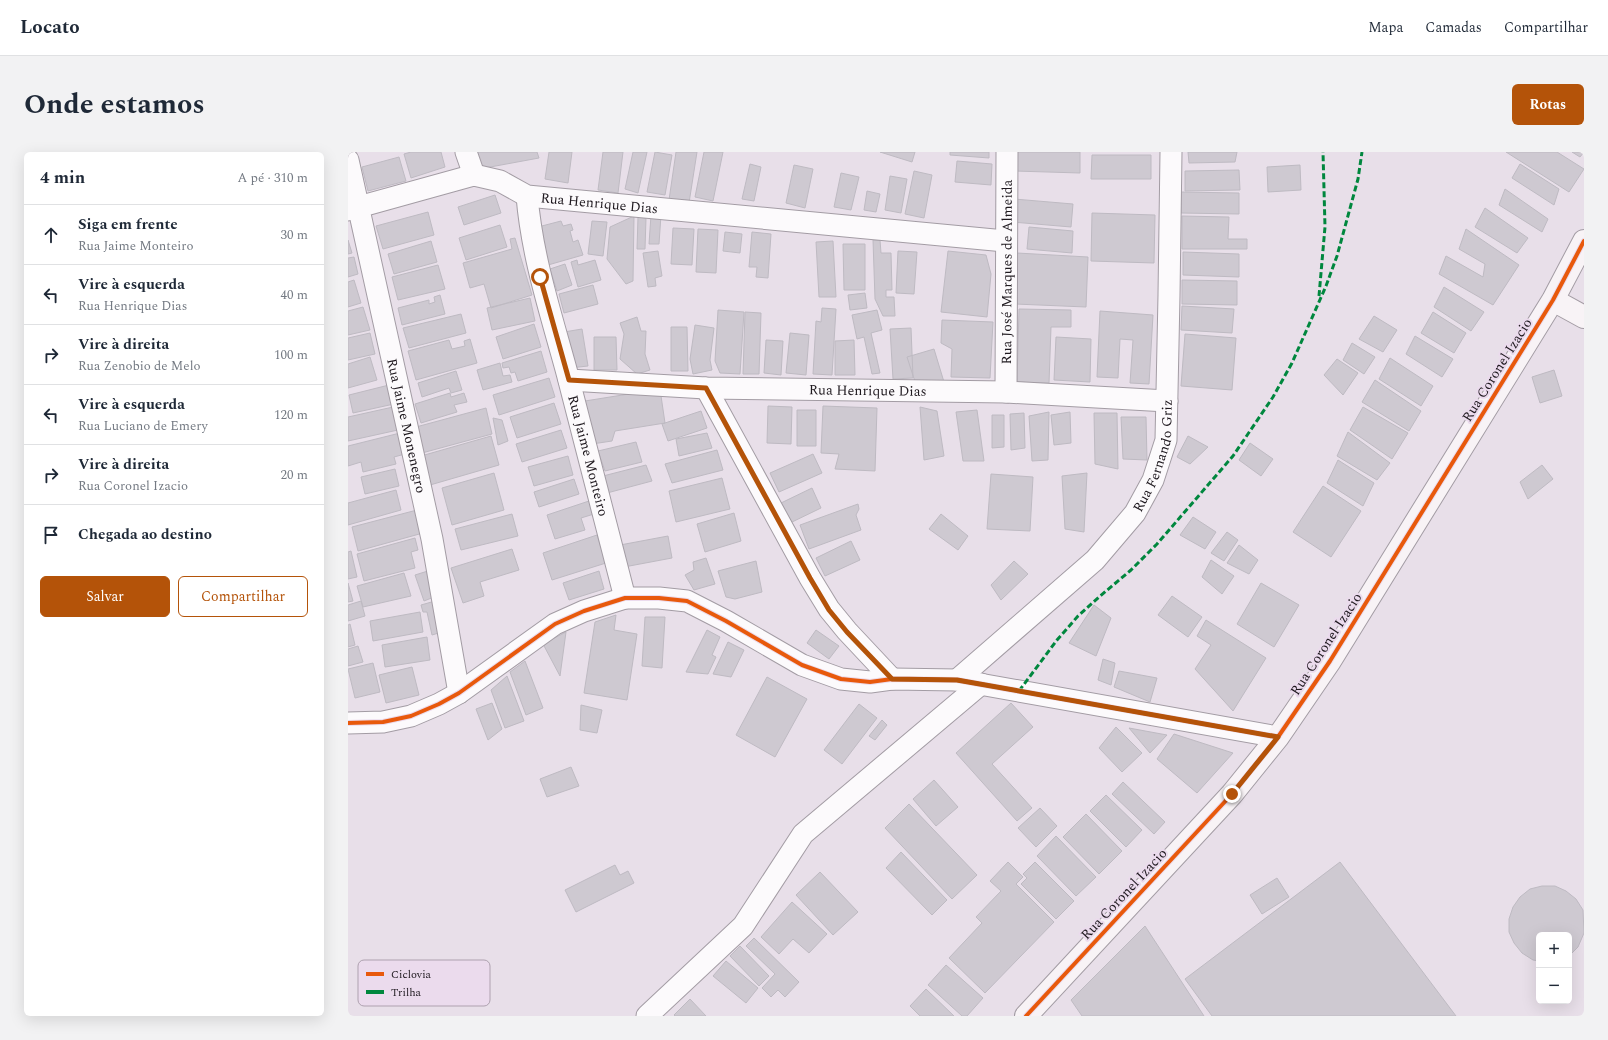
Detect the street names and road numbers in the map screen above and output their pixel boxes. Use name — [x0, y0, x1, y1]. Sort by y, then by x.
street label: Rua José Marques de Almeida — [996, 179, 1017, 365]
street label: Rua Henrique Dias — [540, 187, 659, 219]
street label: Rua Coronel Izacio — [1457, 314, 1537, 426]
street label: Rua Jaime Monenegro — [382, 356, 432, 495]
street label: Rua Henrique Dias — [809, 379, 927, 401]
street label: Rua Jaime Monteiro — [563, 393, 614, 518]
street label: Rua Fernando Griz — [1127, 399, 1177, 516]
street label: Rua Coronel Izacio — [1285, 589, 1367, 699]
street label: Rua Coronel Izacio — [1076, 843, 1172, 945]

